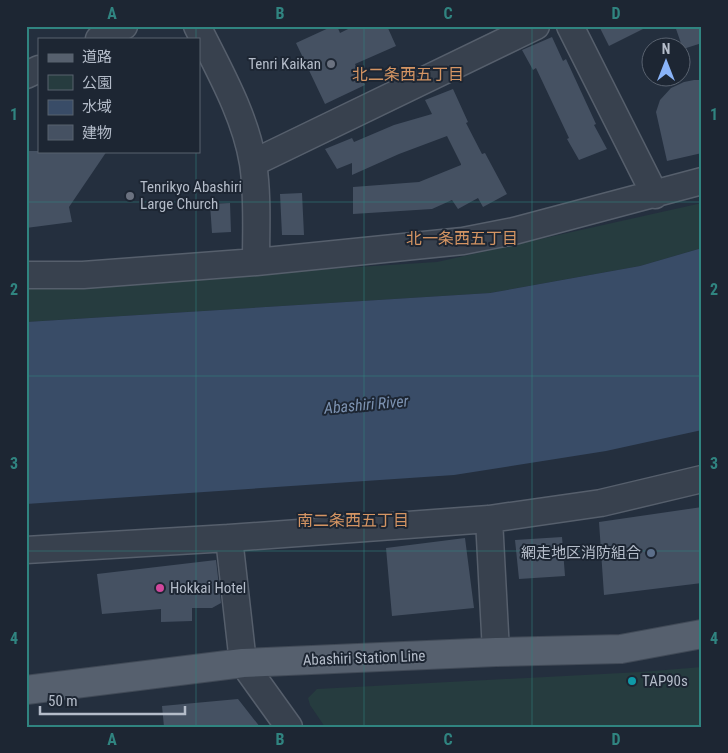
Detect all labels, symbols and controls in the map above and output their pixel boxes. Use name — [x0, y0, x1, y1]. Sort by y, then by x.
text: A — [107, 4, 117, 23]
text: B — [276, 4, 285, 23]
text: C — [443, 4, 453, 23]
text: D — [611, 4, 621, 23]
legend — [38, 38, 200, 152]
north arrow — [640, 38, 690, 88]
text: N — [662, 41, 670, 57]
text: 道路 — [82, 48, 112, 66]
place label: Tenri Kaikan — [248, 55, 321, 73]
marker: Tenri Kaikan — [325, 58, 337, 70]
district label: 北二条西五丁目 — [352, 65, 464, 84]
text: 公園 — [82, 74, 112, 92]
text: 水域 — [82, 98, 112, 116]
text: 1 — [10, 105, 18, 124]
text: 1 — [710, 105, 718, 124]
text: 建物 — [82, 124, 112, 142]
place label: Tenrikyo Abashiri Large Church — [140, 178, 242, 213]
marker: Tenrikyo Abashiri Large Church — [124, 190, 136, 202]
district label: 北一条西五丁目 — [406, 229, 518, 248]
text: 2 — [10, 280, 18, 299]
text: 2 — [710, 280, 718, 299]
water label: Abashiri River — [322, 391, 410, 418]
text: 3 — [10, 454, 18, 473]
text: 3 — [710, 454, 718, 473]
district label: 南二条西五丁目 — [297, 511, 409, 530]
place label: 網走地区消防組合 — [521, 544, 641, 562]
marker: 網走地区消防組合 — [645, 547, 657, 559]
place label: Hokkai Hotel — [170, 579, 246, 597]
marker: Hokkai Hotel — [154, 582, 166, 594]
text: 4 — [10, 629, 18, 648]
text: 4 — [710, 629, 718, 648]
street label: Abashiri Station Line — [302, 647, 426, 669]
place label: TAP90s — [642, 672, 688, 690]
marker: TAP90s — [626, 675, 638, 687]
scale bar — [40, 683, 185, 715]
text: 50 m — [48, 692, 78, 710]
text: A — [107, 730, 117, 749]
text: B — [276, 730, 285, 749]
text: C — [443, 730, 453, 749]
text: D — [611, 730, 621, 749]

